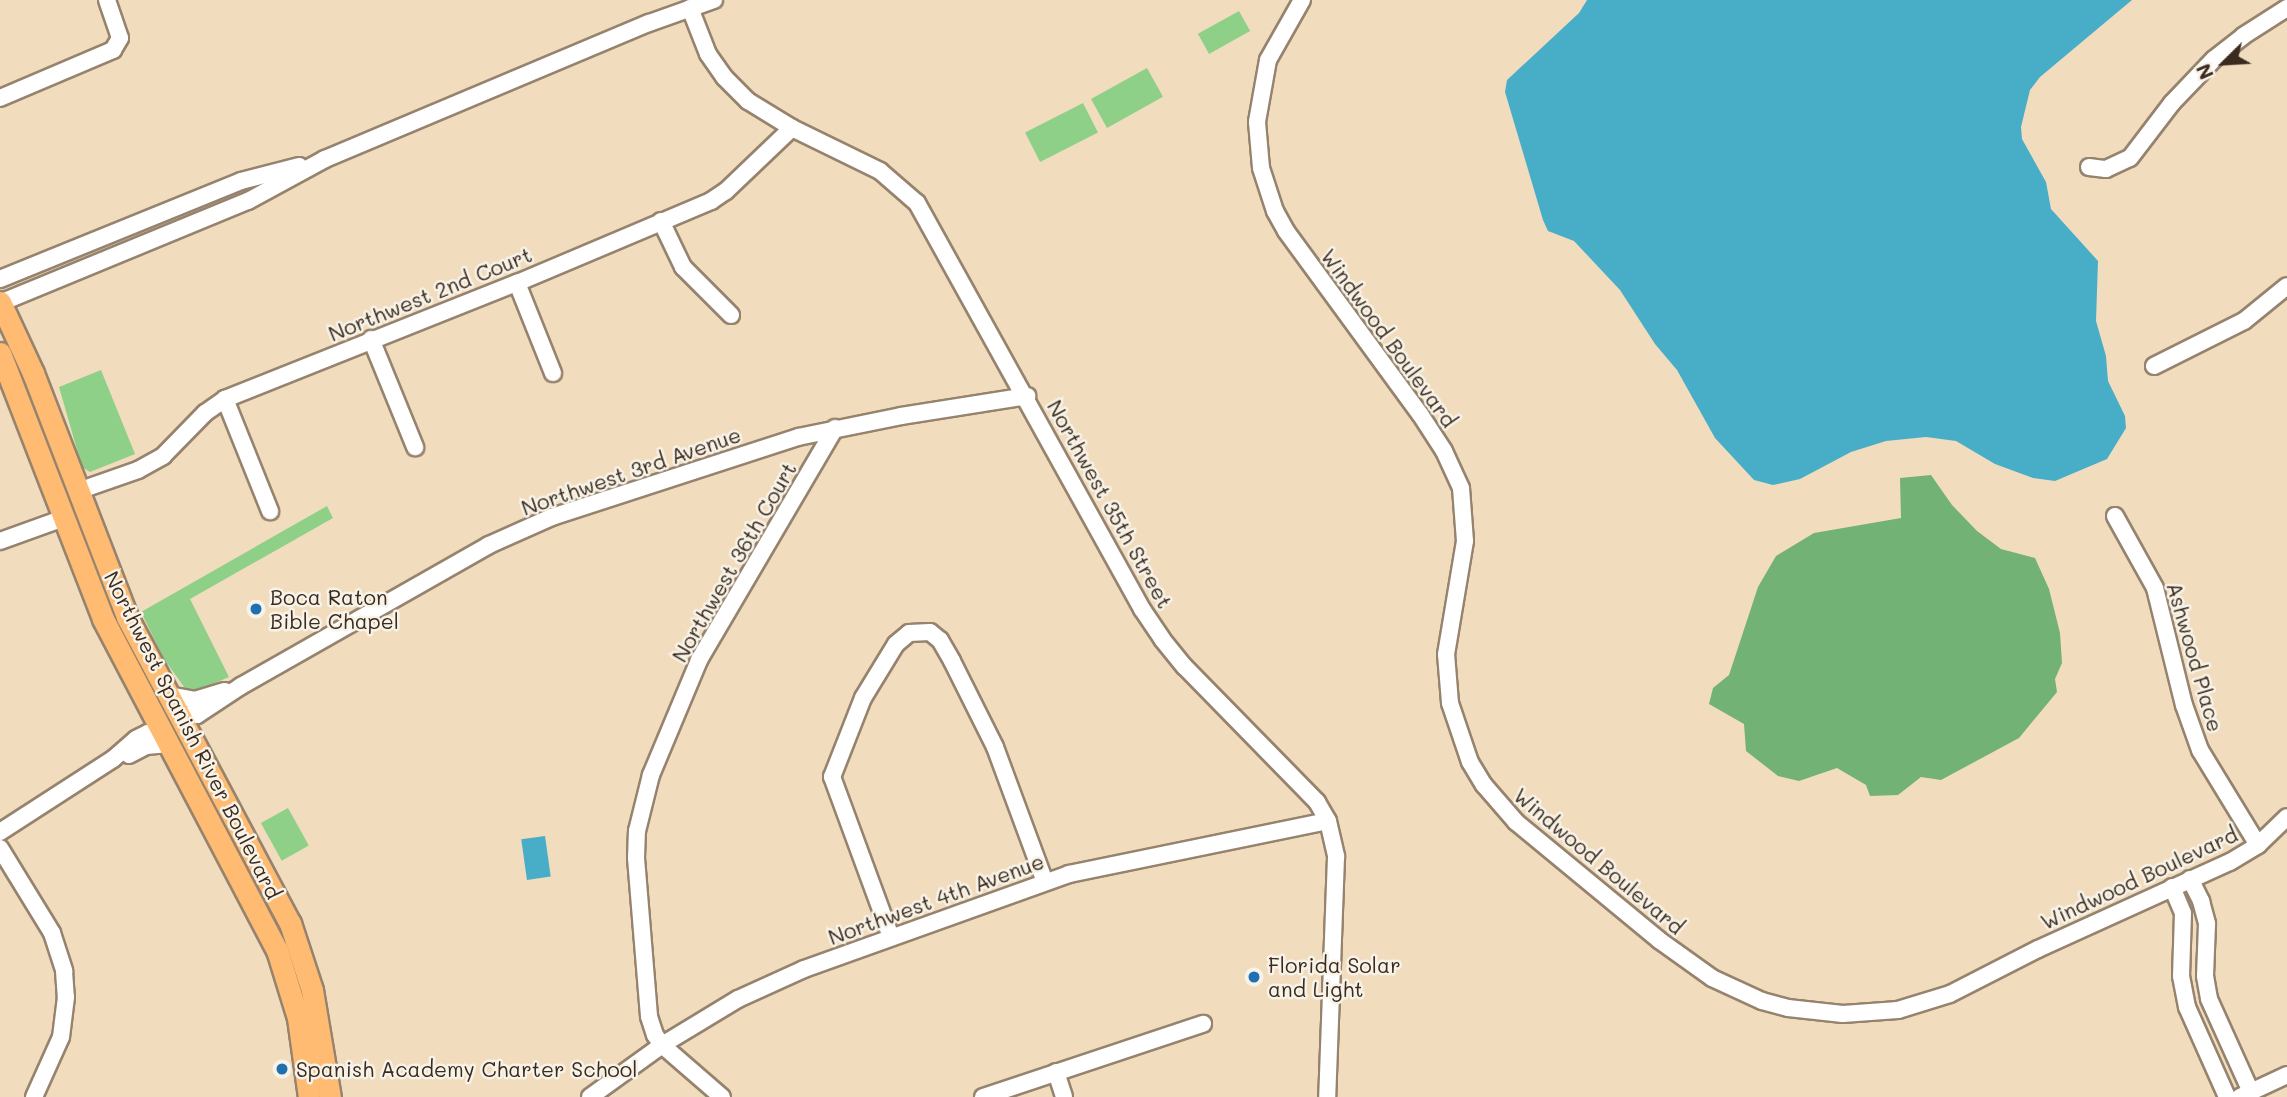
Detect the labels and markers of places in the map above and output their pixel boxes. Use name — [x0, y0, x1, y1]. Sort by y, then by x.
place label: Boca Raton Bible Chapel — [270, 584, 399, 634]
marker: Boca Raton Bible Chapel — [248, 601, 264, 617]
place label: Florida Solar and Light — [1268, 952, 1401, 1002]
marker: Florida Solar and Light — [1246, 969, 1262, 985]
place label: Spanish Academy Charter School — [296, 1056, 638, 1082]
marker: Spanish Academy Charter School — [274, 1061, 290, 1077]

